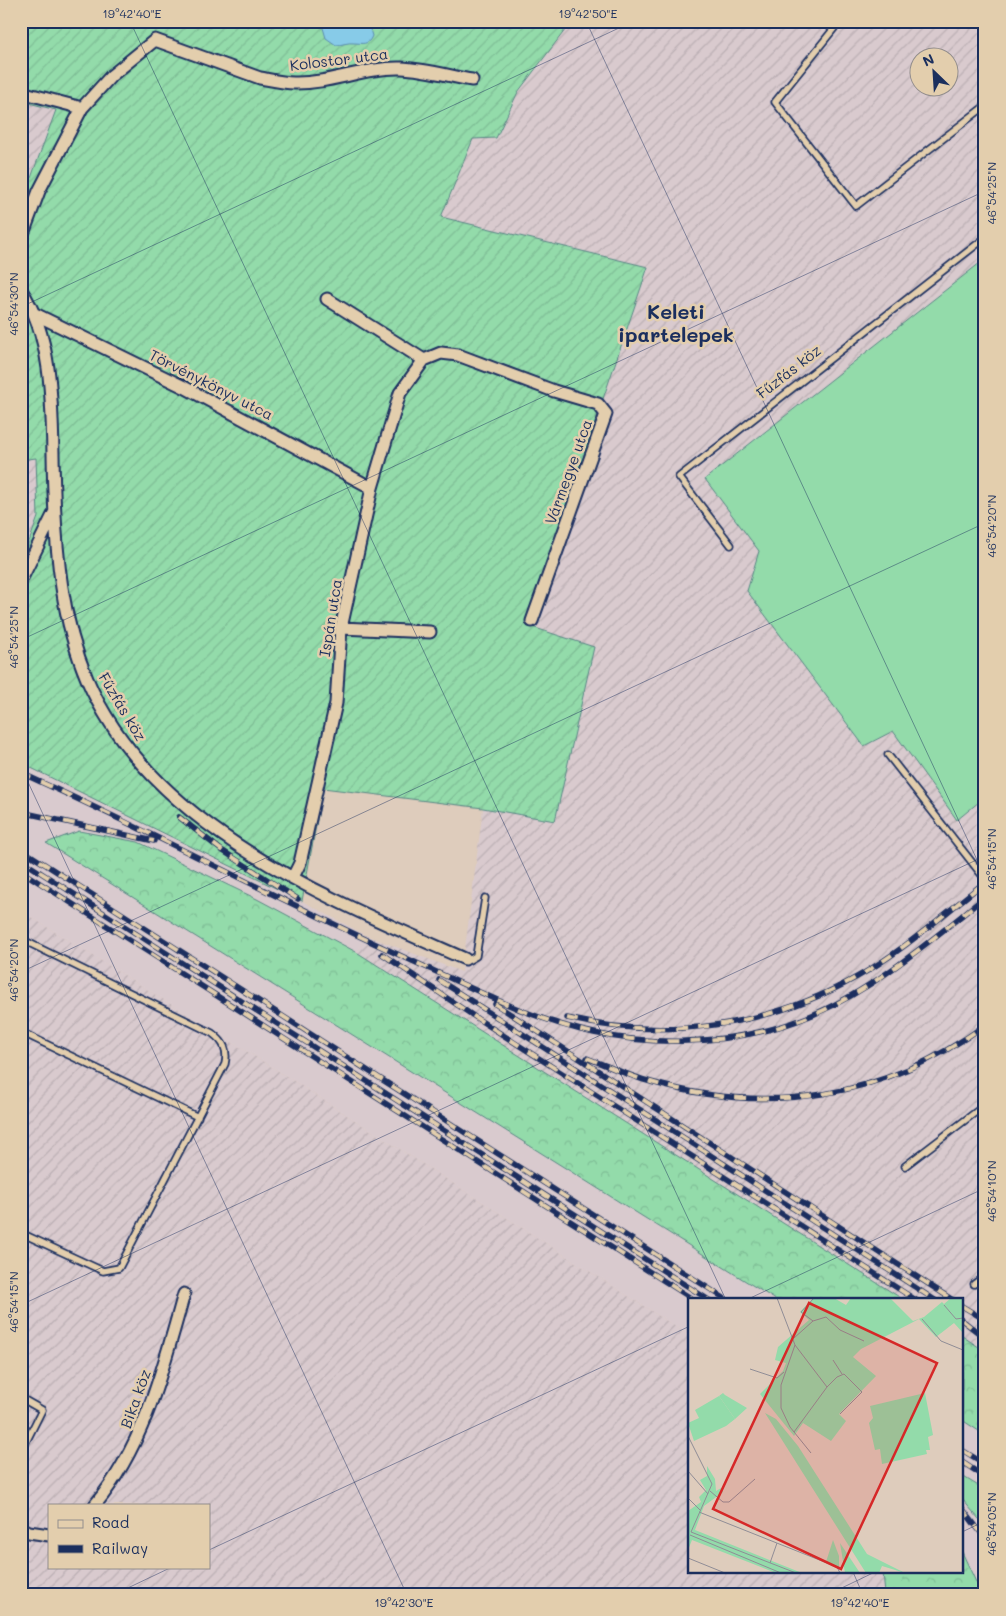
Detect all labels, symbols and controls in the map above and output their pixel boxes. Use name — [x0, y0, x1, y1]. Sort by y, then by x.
text: 19°42'40"E — [102, 5, 162, 21]
text: 19°42'50"E — [559, 5, 618, 21]
street label: Kolostor utca — [289, 43, 389, 75]
north arrow — [908, 48, 958, 98]
text: N — [919, 49, 937, 71]
text: 46°54'25"N — [983, 162, 999, 224]
text: 46°54'30"N — [5, 272, 21, 336]
district label: Keleti ipartelepek — [618, 298, 734, 347]
street label: Fűzfás köz — [752, 340, 825, 403]
street label: Törvénykönyv utca — [146, 344, 277, 424]
street label: Vármegye utca — [540, 416, 596, 527]
text: 46°54'20"N — [983, 495, 999, 557]
street label: Ispán utca — [314, 577, 346, 658]
text: 46°54'25"N — [5, 606, 21, 668]
street label: Fűzfás köz — [95, 668, 151, 745]
text: 46°54'15"N — [983, 828, 999, 890]
text: 46°54'20"N — [5, 939, 21, 1001]
text: 46°54'10"N — [983, 1160, 999, 1222]
text: 46°54'15"N — [5, 1271, 21, 1333]
inset map — [688, 1298, 964, 1574]
street label: Bika köz — [115, 1366, 155, 1431]
text: 46°54'05"N — [983, 1492, 999, 1556]
legend — [48, 1504, 210, 1568]
text: Road — [92, 1512, 129, 1532]
text: Railway — [92, 1538, 148, 1558]
text: 19°42'30"E — [374, 1594, 434, 1610]
text: 19°42'40"E — [830, 1594, 890, 1610]

